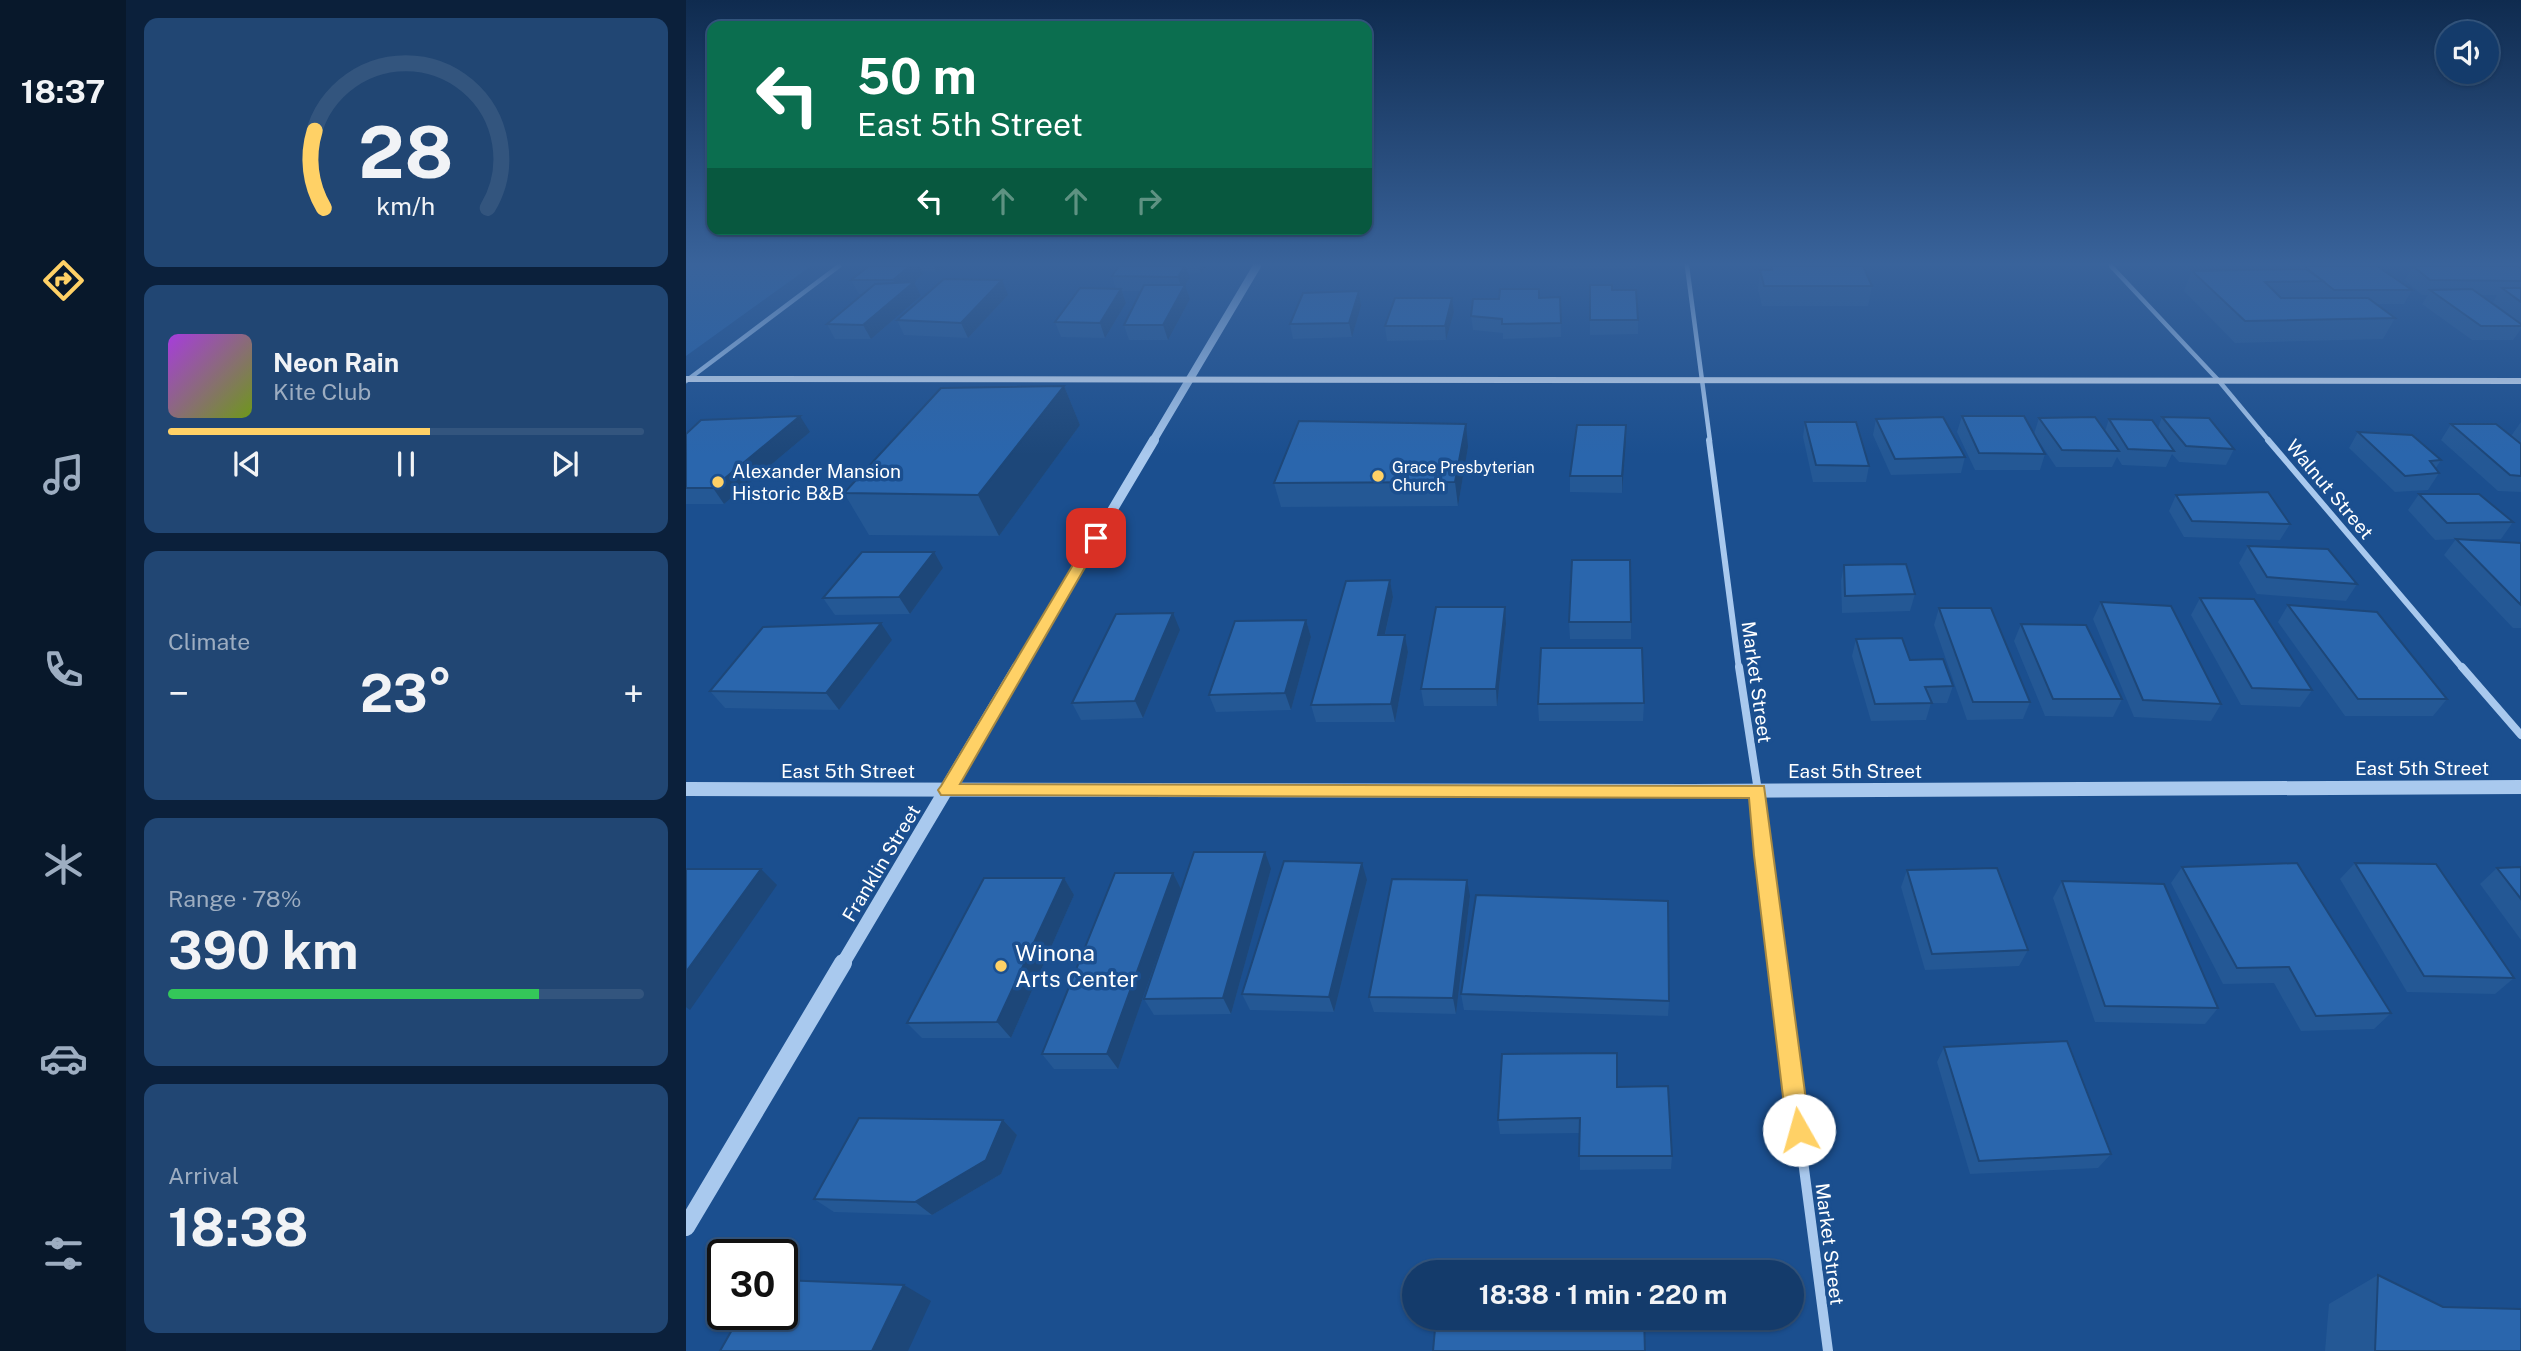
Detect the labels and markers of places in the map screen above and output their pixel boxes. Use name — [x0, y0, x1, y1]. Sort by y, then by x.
place label: Grace Presbyterian Church — [1392, 458, 1535, 495]
place label: Alexander Mansion Historic B&B — [732, 460, 901, 504]
marker: Grace Presbyterian Church — [1370, 468, 1386, 484]
marker: Alexander Mansion Historic B&B — [710, 474, 726, 490]
pin — [1066, 508, 1126, 568]
place label: Winona Arts Center — [1015, 939, 1138, 992]
marker: Winona Arts Center — [993, 958, 1009, 974]

